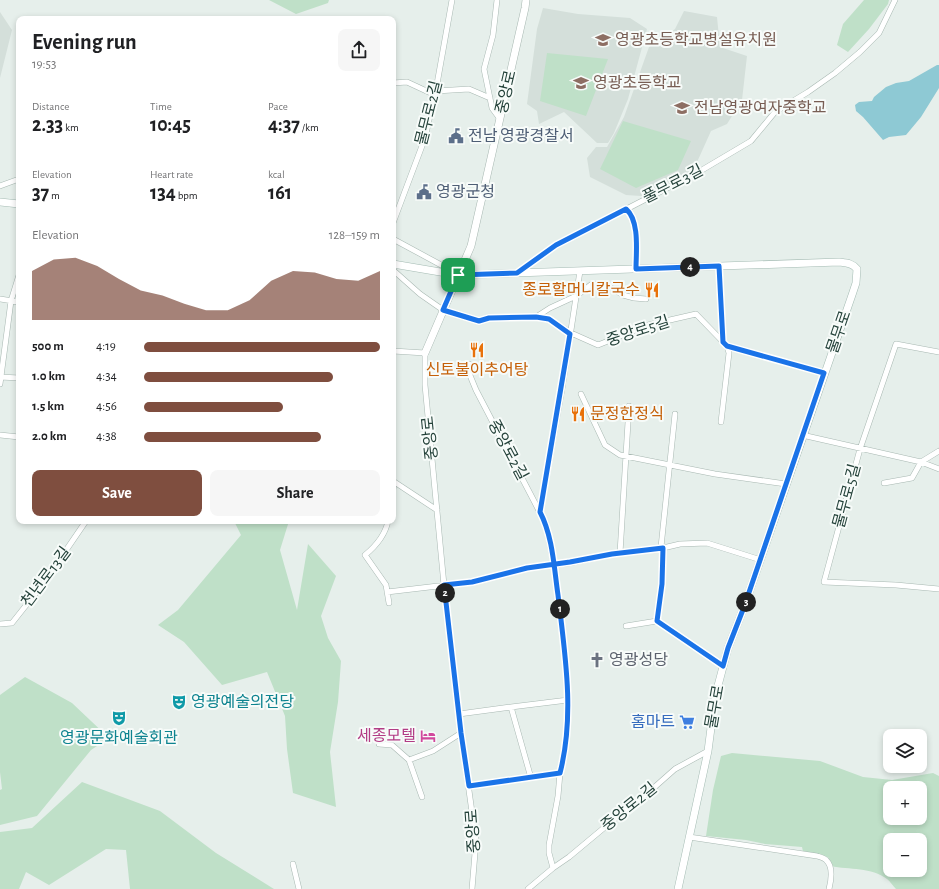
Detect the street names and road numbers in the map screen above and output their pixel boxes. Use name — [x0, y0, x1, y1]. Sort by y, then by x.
street label: 중앙로 — [493, 68, 519, 115]
street label: 물무로2길 — [413, 79, 445, 147]
street label: 풀무로3길 — [640, 162, 706, 206]
street label: 물무로 — [824, 308, 854, 355]
street label: 중앙로5길 — [604, 313, 672, 349]
street label: 중앙로 — [420, 415, 440, 461]
street label: 중앙로2길 — [485, 417, 531, 483]
street label: 물무로5길 — [831, 462, 863, 530]
street label: 천년로13길 — [17, 543, 74, 610]
street label: 물무로 — [703, 684, 727, 730]
street label: 중앙로2길 — [598, 780, 660, 834]
street label: 중앙로 — [463, 808, 483, 854]

